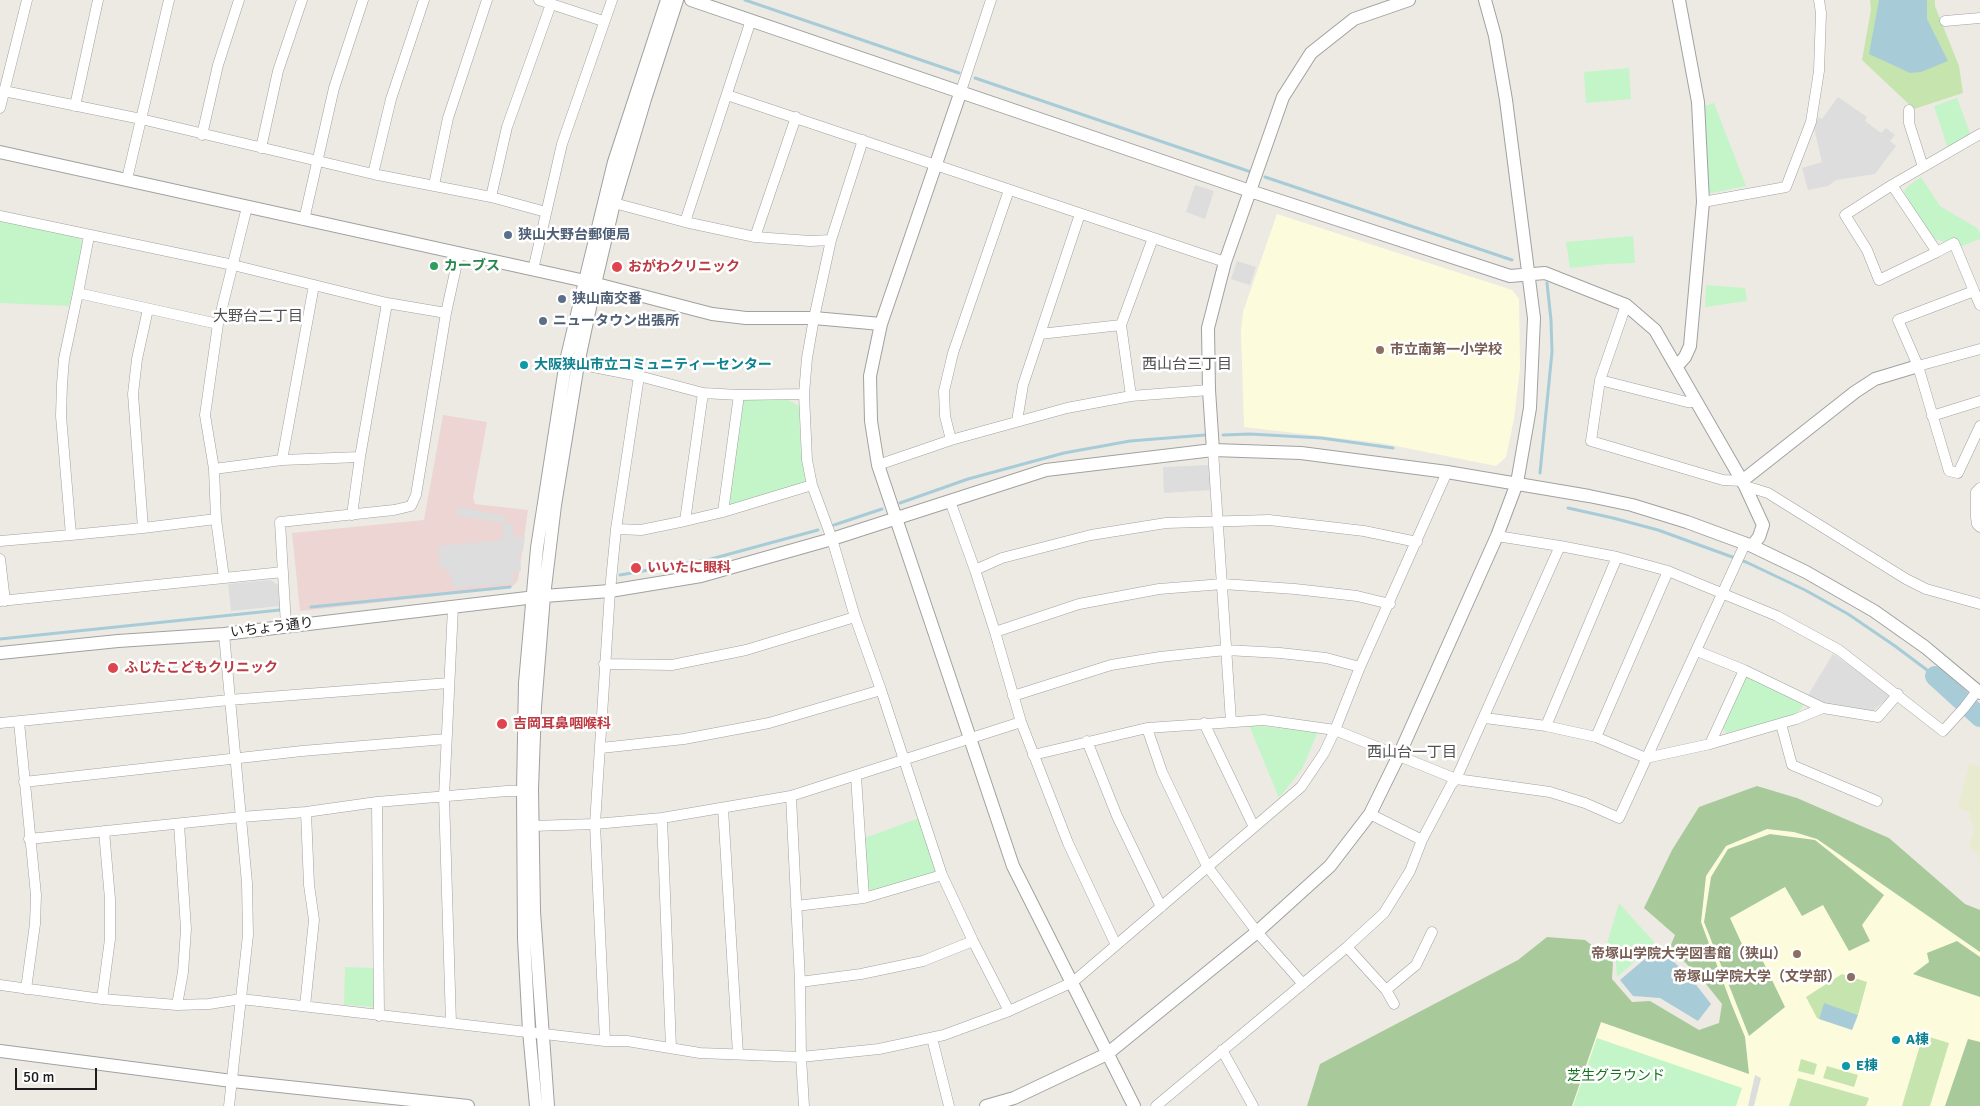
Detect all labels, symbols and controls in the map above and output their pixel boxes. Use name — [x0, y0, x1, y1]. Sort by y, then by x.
place label: 狭山大野台郵便局 — [518, 227, 630, 243]
marker: 狭山大野台郵便局 — [502, 229, 514, 241]
place label: カーブス — [444, 258, 500, 274]
place label: おがわクリニック — [628, 259, 740, 275]
marker: カーブス — [428, 260, 440, 272]
marker: おがわクリニック — [610, 260, 624, 274]
place label: 狭山南交番 — [572, 291, 642, 307]
marker: 狭山南交番 — [556, 293, 568, 305]
district label: 大野台二丁目 — [213, 308, 303, 326]
place label: ニュータウン出張所 — [553, 313, 679, 329]
marker: ニュータウン出張所 — [537, 315, 549, 327]
place label: 市立南第一小学校 — [1390, 342, 1502, 358]
marker: 市立南第一小学校 — [1374, 344, 1386, 356]
district label: 西山台三丁目 — [1142, 356, 1232, 374]
place label: 大阪狭山市立コミュニティーセンター — [534, 357, 772, 373]
marker: 大阪狭山市立コミュニティーセンター — [518, 359, 530, 371]
place label: いいたに眼科 — [647, 560, 731, 576]
marker: いいたに眼科 — [629, 561, 643, 575]
street label: いちょう通り — [229, 615, 315, 641]
place label: ふじたこどもクリニック — [124, 660, 278, 676]
marker: ふじたこどもクリニック — [106, 661, 120, 675]
place label: 吉岡耳鼻咽喉科 — [513, 716, 611, 732]
marker: 吉岡耳鼻咽喉科 — [495, 717, 509, 731]
district label: 西山台一丁目 — [1367, 744, 1457, 762]
place label: 帝塚山学院大学図書館（狭山） — [1591, 946, 1787, 962]
marker: 帝塚山学院大学図書館（狭山） — [1791, 948, 1803, 960]
place label: 帝塚山学院大学（文学部） — [1673, 969, 1841, 985]
marker: 帝塚山学院大学（文学部） — [1845, 971, 1857, 983]
place label: A棟 — [1906, 1032, 1929, 1048]
marker: A棟 — [1890, 1034, 1902, 1046]
scale bar — [18, 1058, 100, 1090]
place label: E棟 — [1856, 1058, 1878, 1074]
marker: E棟 — [1840, 1060, 1852, 1072]
text: 50 m — [23, 1068, 54, 1086]
park label: 芝生グラウンド — [1567, 1068, 1665, 1084]

